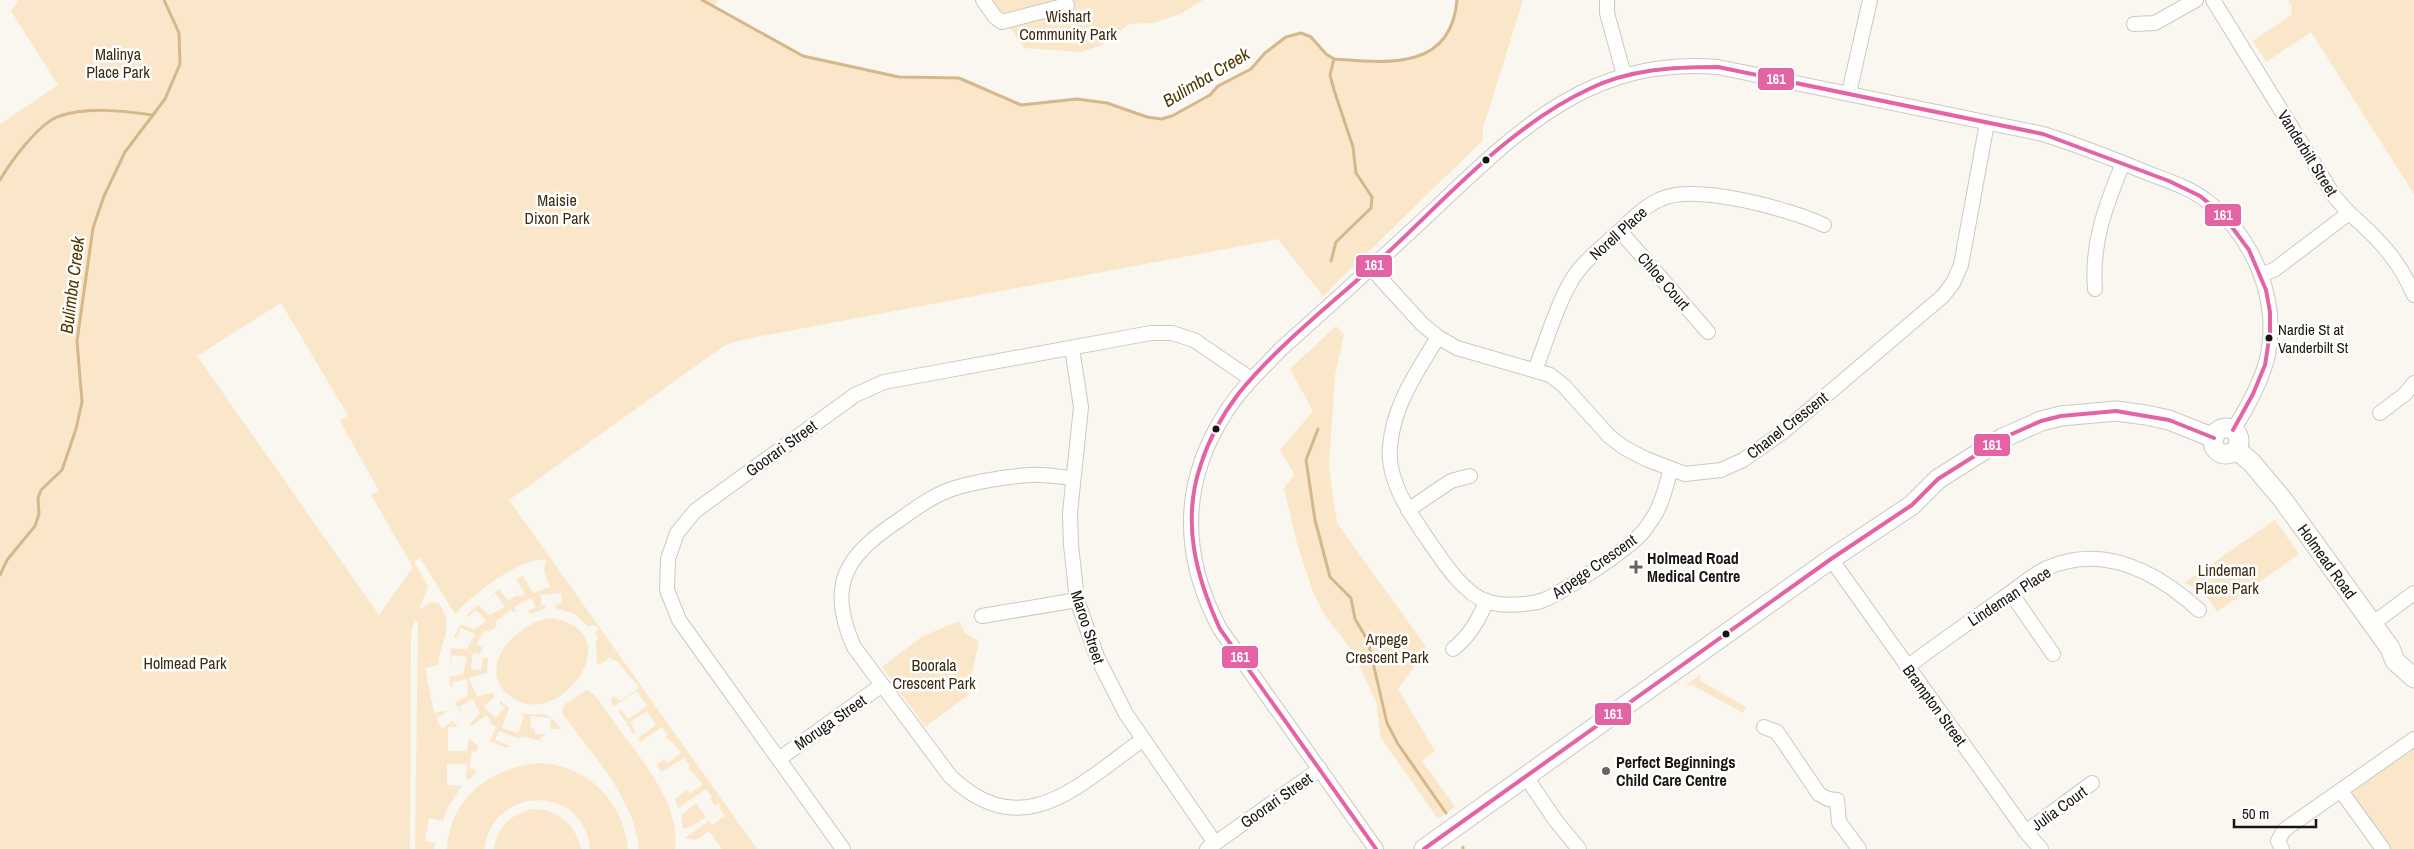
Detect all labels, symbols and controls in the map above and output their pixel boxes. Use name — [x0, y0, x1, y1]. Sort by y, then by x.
park label: Wishart Community Park — [1019, 5, 1117, 45]
water label: Bulimba Creek — [1158, 41, 1255, 113]
park label: Malinya Place Park — [86, 43, 150, 83]
line badge: 161 — [1757, 67, 1795, 91]
text: 161 — [1766, 70, 1786, 88]
street label: Vanderbilt Street — [2273, 106, 2343, 200]
unlabelled marker — [1481, 155, 1491, 165]
park label: Maisie Dixon Park — [525, 189, 590, 229]
street label: Norell Place — [1584, 201, 1652, 265]
line badge: 161 — [2204, 203, 2242, 227]
text: 161 — [2213, 206, 2233, 224]
water label: Bulimba Creek — [54, 234, 90, 335]
street label: Chloe Court — [1633, 247, 1695, 315]
line badge: 161 — [1355, 254, 1393, 278]
text: 161 — [1364, 256, 1384, 274]
place label: Nardie St at Vanderbilt St — [2278, 319, 2349, 358]
marker: Nardie St at Vanderbilt St — [2264, 333, 2274, 343]
street label: Chanel Crescent — [1742, 386, 1833, 464]
street label: Goorari Street — [741, 414, 821, 481]
unlabelled marker — [1211, 424, 1221, 434]
line badge: 161 — [1973, 433, 2011, 457]
text: 161 — [1982, 436, 2002, 454]
street label: Holmead Road — [2293, 519, 2362, 603]
street label: Arpege Crescent — [1547, 529, 1641, 604]
place label: Holmead Road Medical Centre — [1647, 547, 1740, 587]
park label: Lindeman Place Park — [2195, 559, 2259, 599]
marker: Holmead Road Medical Centre — [1629, 560, 1643, 574]
street label: Lindeman Place — [1963, 561, 2055, 631]
street label: Maroo Street — [1066, 588, 1110, 667]
park label: Arpege Crescent Park — [1345, 628, 1429, 668]
unlabelled marker — [1721, 629, 1731, 639]
line badge: 161 — [1221, 645, 1259, 669]
text: 161 — [1230, 648, 1250, 666]
park label: Holmead Park — [143, 652, 227, 674]
park label: Boorala Crescent Park — [892, 654, 976, 694]
street label: Brampton Street — [1898, 660, 1972, 750]
street label: Moruga Street — [790, 689, 871, 755]
line badge: 161 — [1594, 702, 1632, 726]
text: 161 — [1603, 705, 1623, 723]
place label: Perfect Beginnings Child Care Centre — [1616, 751, 1736, 791]
marker: Perfect Beginnings Child Care Centre — [1600, 765, 1612, 777]
street label: Goorari Street — [1236, 767, 1317, 833]
street label: Julia Court — [2027, 780, 2091, 836]
scale bar — [2234, 796, 2316, 828]
text: 50 m — [2242, 803, 2269, 824]

